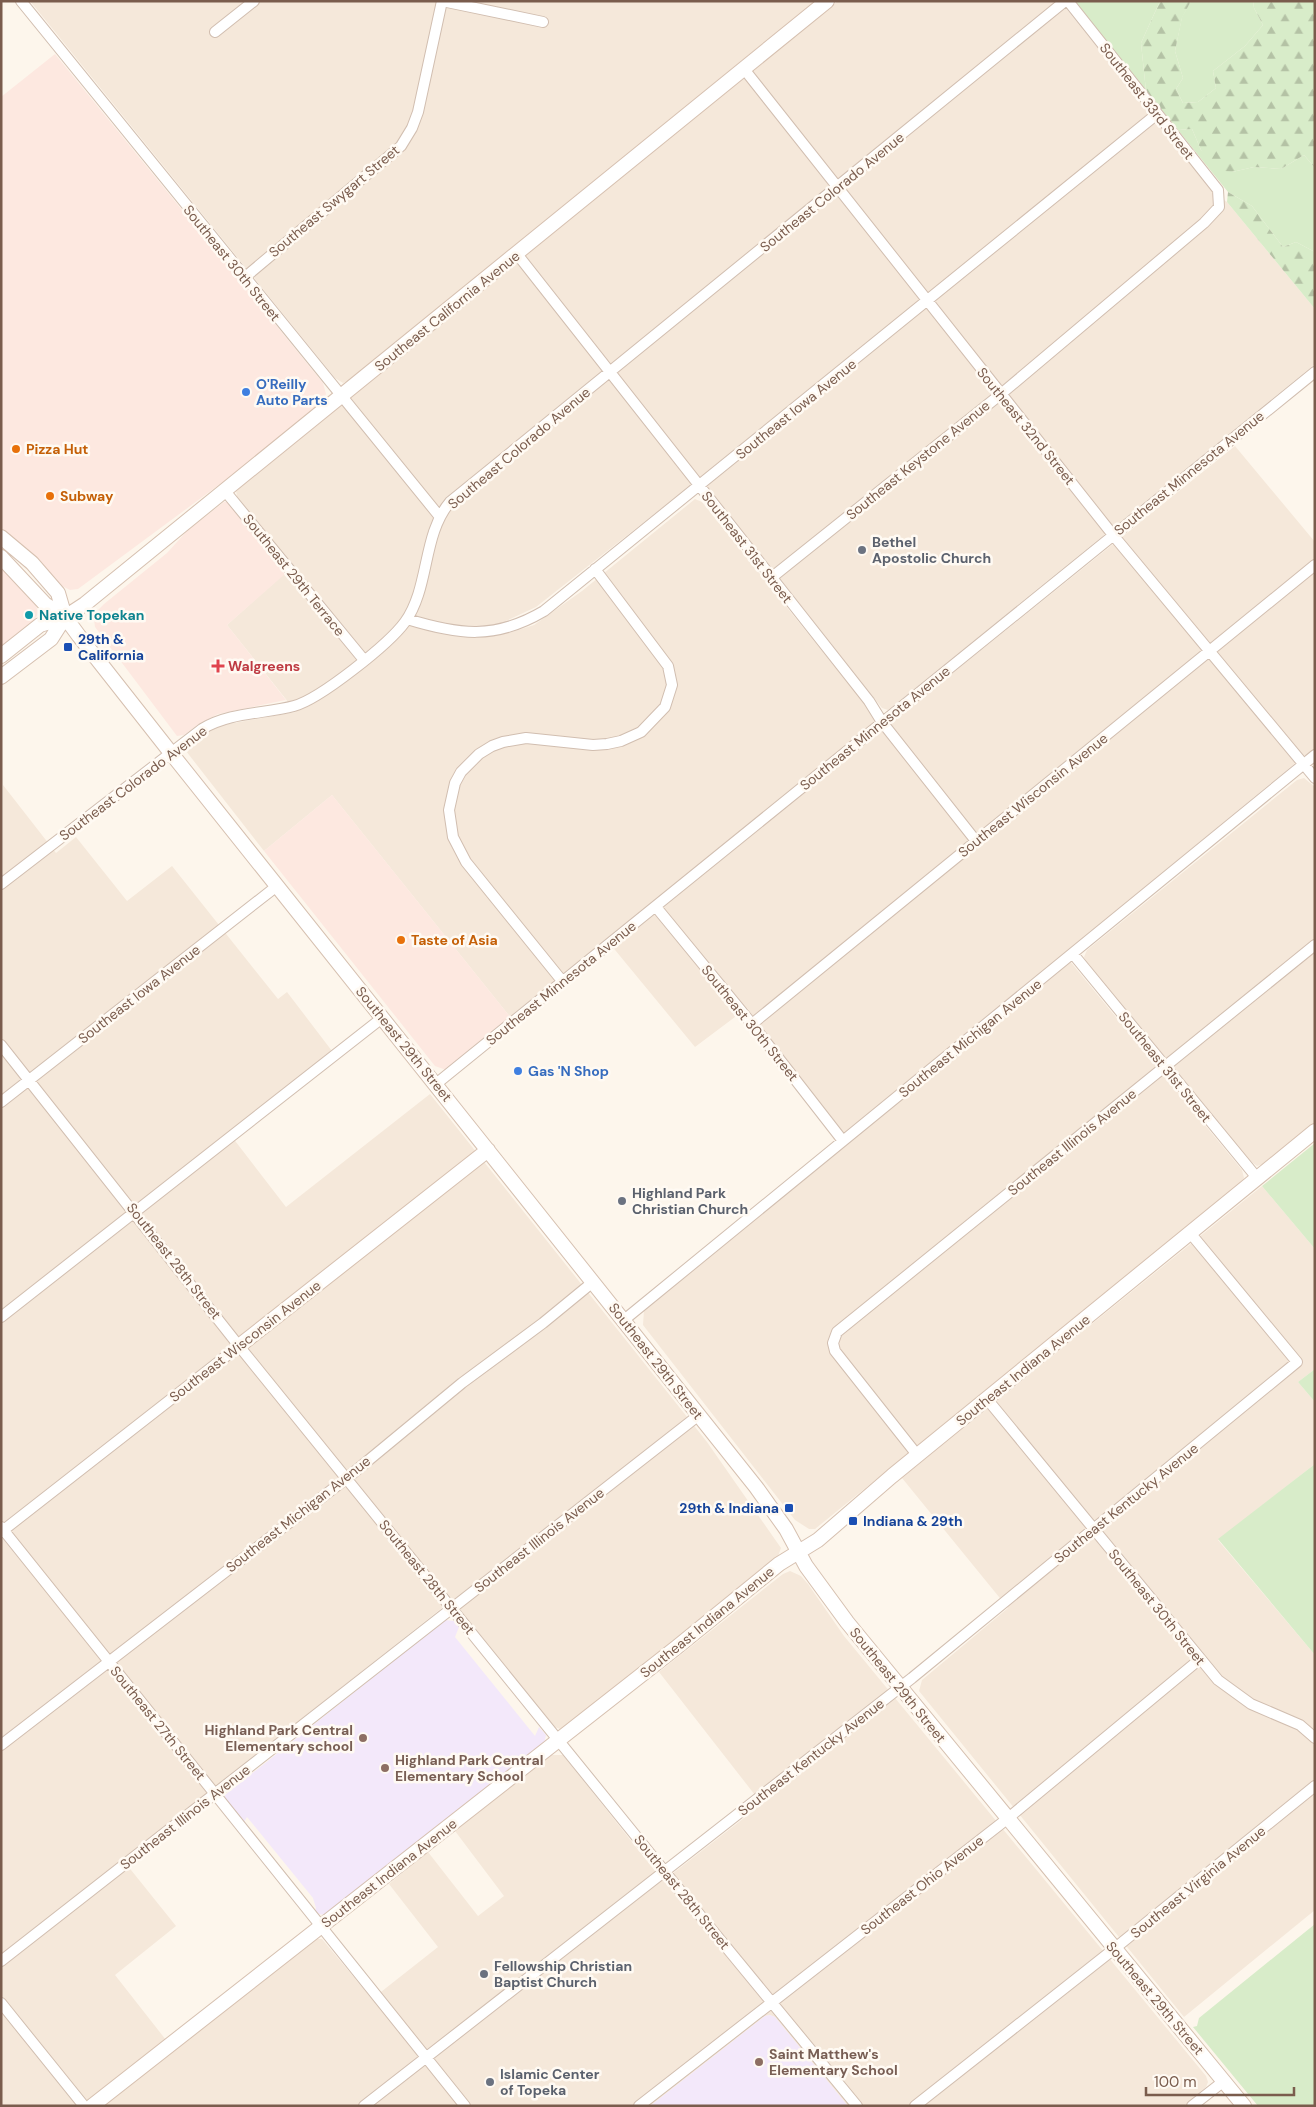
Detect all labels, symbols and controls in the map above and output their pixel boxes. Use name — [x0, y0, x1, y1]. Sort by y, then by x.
street label: Southeast 33rd Street — [1096, 39, 1198, 163]
street label: Southeast Colorado Avenue — [756, 128, 908, 256]
street label: Southeast Swygart Street — [265, 141, 403, 261]
street label: Southeast 30th Street — [180, 201, 284, 325]
street label: Southeast California Avenue — [371, 247, 523, 375]
street label: Southeast Iowa Avenue — [732, 355, 860, 463]
street label: Southeast 32nd Street — [973, 364, 1079, 488]
place label: O'Reilly Auto Parts — [256, 375, 328, 409]
street label: Southeast Colorado Avenue — [444, 383, 594, 513]
marker: O'Reilly Auto Parts — [240, 386, 252, 398]
street label: Southeast Keystone Avenue — [842, 396, 994, 524]
street label: Southeast Minnesota Avenue — [1110, 407, 1268, 539]
place label: Pizza Hut — [26, 440, 88, 458]
marker: Pizza Hut — [10, 443, 22, 455]
place label: Subway — [60, 487, 114, 505]
street label: Southeast 31st Street — [698, 487, 796, 607]
marker: Subway — [44, 490, 56, 502]
street label: Southeast 29th Terrace — [239, 510, 349, 640]
place label: Bethel Apostolic Church — [872, 533, 991, 567]
marker: Bethel Apostolic Church — [856, 544, 868, 556]
place label: Native Topekan — [39, 606, 144, 624]
marker: Native Topekan — [23, 609, 35, 621]
place label: 29th & California — [78, 630, 144, 664]
marker: 29th & California — [62, 641, 74, 653]
place label: Walgreens — [228, 657, 300, 675]
marker: Walgreens — [212, 660, 224, 672]
street label: Southeast Minnesota Avenue — [796, 662, 954, 794]
street label: Southeast Colorado Avenue — [56, 721, 210, 844]
street label: Southeast Wisconsin Avenue — [954, 729, 1112, 861]
street label: Southeast Minnesota Avenue — [482, 917, 640, 1049]
place label: Taste of Asia — [411, 931, 498, 949]
marker: Taste of Asia — [395, 934, 407, 946]
street label: Southeast Iowa Avenue — [74, 941, 204, 1047]
street label: Southeast 30th Street — [698, 961, 802, 1085]
street label: Southeast Michigan Avenue — [895, 975, 1045, 1101]
street label: Southeast 29th Street — [352, 983, 456, 1105]
street label: Southeast 31st Street — [1115, 1008, 1215, 1126]
place label: Gas 'N Shop — [528, 1062, 609, 1080]
marker: Gas 'N Shop — [512, 1065, 524, 1077]
street label: Southeast Illinois Avenue — [1004, 1085, 1140, 1199]
place label: Highland Park Christian Church — [632, 1184, 748, 1218]
marker: Highland Park Christian Church — [616, 1195, 628, 1207]
street label: Southeast 28th Street — [123, 1199, 225, 1323]
street label: Southeast Wisconsin Avenue — [166, 1276, 324, 1406]
street label: Southeast 29th Street — [605, 1299, 707, 1423]
street label: Southeast Indiana Avenue — [952, 1310, 1094, 1430]
street label: Southeast Kentucky Avenue — [1050, 1439, 1202, 1567]
street label: Southeast Michigan Avenue — [222, 1452, 374, 1576]
street label: Southeast Illinois Avenue — [470, 1484, 608, 1596]
place label: 29th & Indiana — [679, 1499, 779, 1517]
marker: 29th & Indiana — [783, 1502, 795, 1514]
place label: Indiana & 29th — [863, 1512, 963, 1530]
marker: Indiana & 29th — [847, 1515, 859, 1527]
street label: Southeast 28th Street — [375, 1516, 479, 1638]
street label: Southeast 30th Street — [1105, 1545, 1209, 1669]
street label: Southeast Indiana Avenue — [636, 1562, 778, 1682]
street label: Southeast 29th Street — [846, 1624, 950, 1746]
street label: Southeast 27th Street — [106, 1662, 210, 1784]
street label: Southeast Kentucky Avenue — [734, 1694, 888, 1820]
place label: Highland Park Central Elementary school — [205, 1721, 353, 1755]
marker: Highland Park Central Elementary school — [357, 1732, 369, 1744]
place label: Highland Park Central Elementary School — [395, 1751, 543, 1785]
street label: Southeast Illinois Avenue — [116, 1761, 254, 1873]
marker: Highland Park Central Elementary School — [379, 1762, 391, 1774]
street label: Southeast Indiana Avenue — [317, 1814, 461, 1932]
street label: Southeast Virginia Avenue — [1127, 1822, 1269, 1942]
street label: Southeast 28th Street — [630, 1831, 734, 1953]
street label: Southeast Ohio Avenue — [857, 1831, 987, 1939]
street label: Southeast 29th Street — [1102, 1937, 1208, 2059]
place label: Fellowship Christian Baptist Church — [494, 1957, 632, 1991]
marker: Fellowship Christian Baptist Church — [478, 1968, 490, 1980]
place label: Saint Matthew's Elementary School — [769, 2045, 898, 2079]
marker: Saint Matthew's Elementary School — [753, 2056, 765, 2068]
scale bar — [1146, 2064, 1294, 2096]
place label: Islamic Center of Topeka — [500, 2065, 600, 2099]
text: 100 m — [1154, 2072, 1197, 2092]
marker: Islamic Center of Topeka — [484, 2076, 496, 2088]

